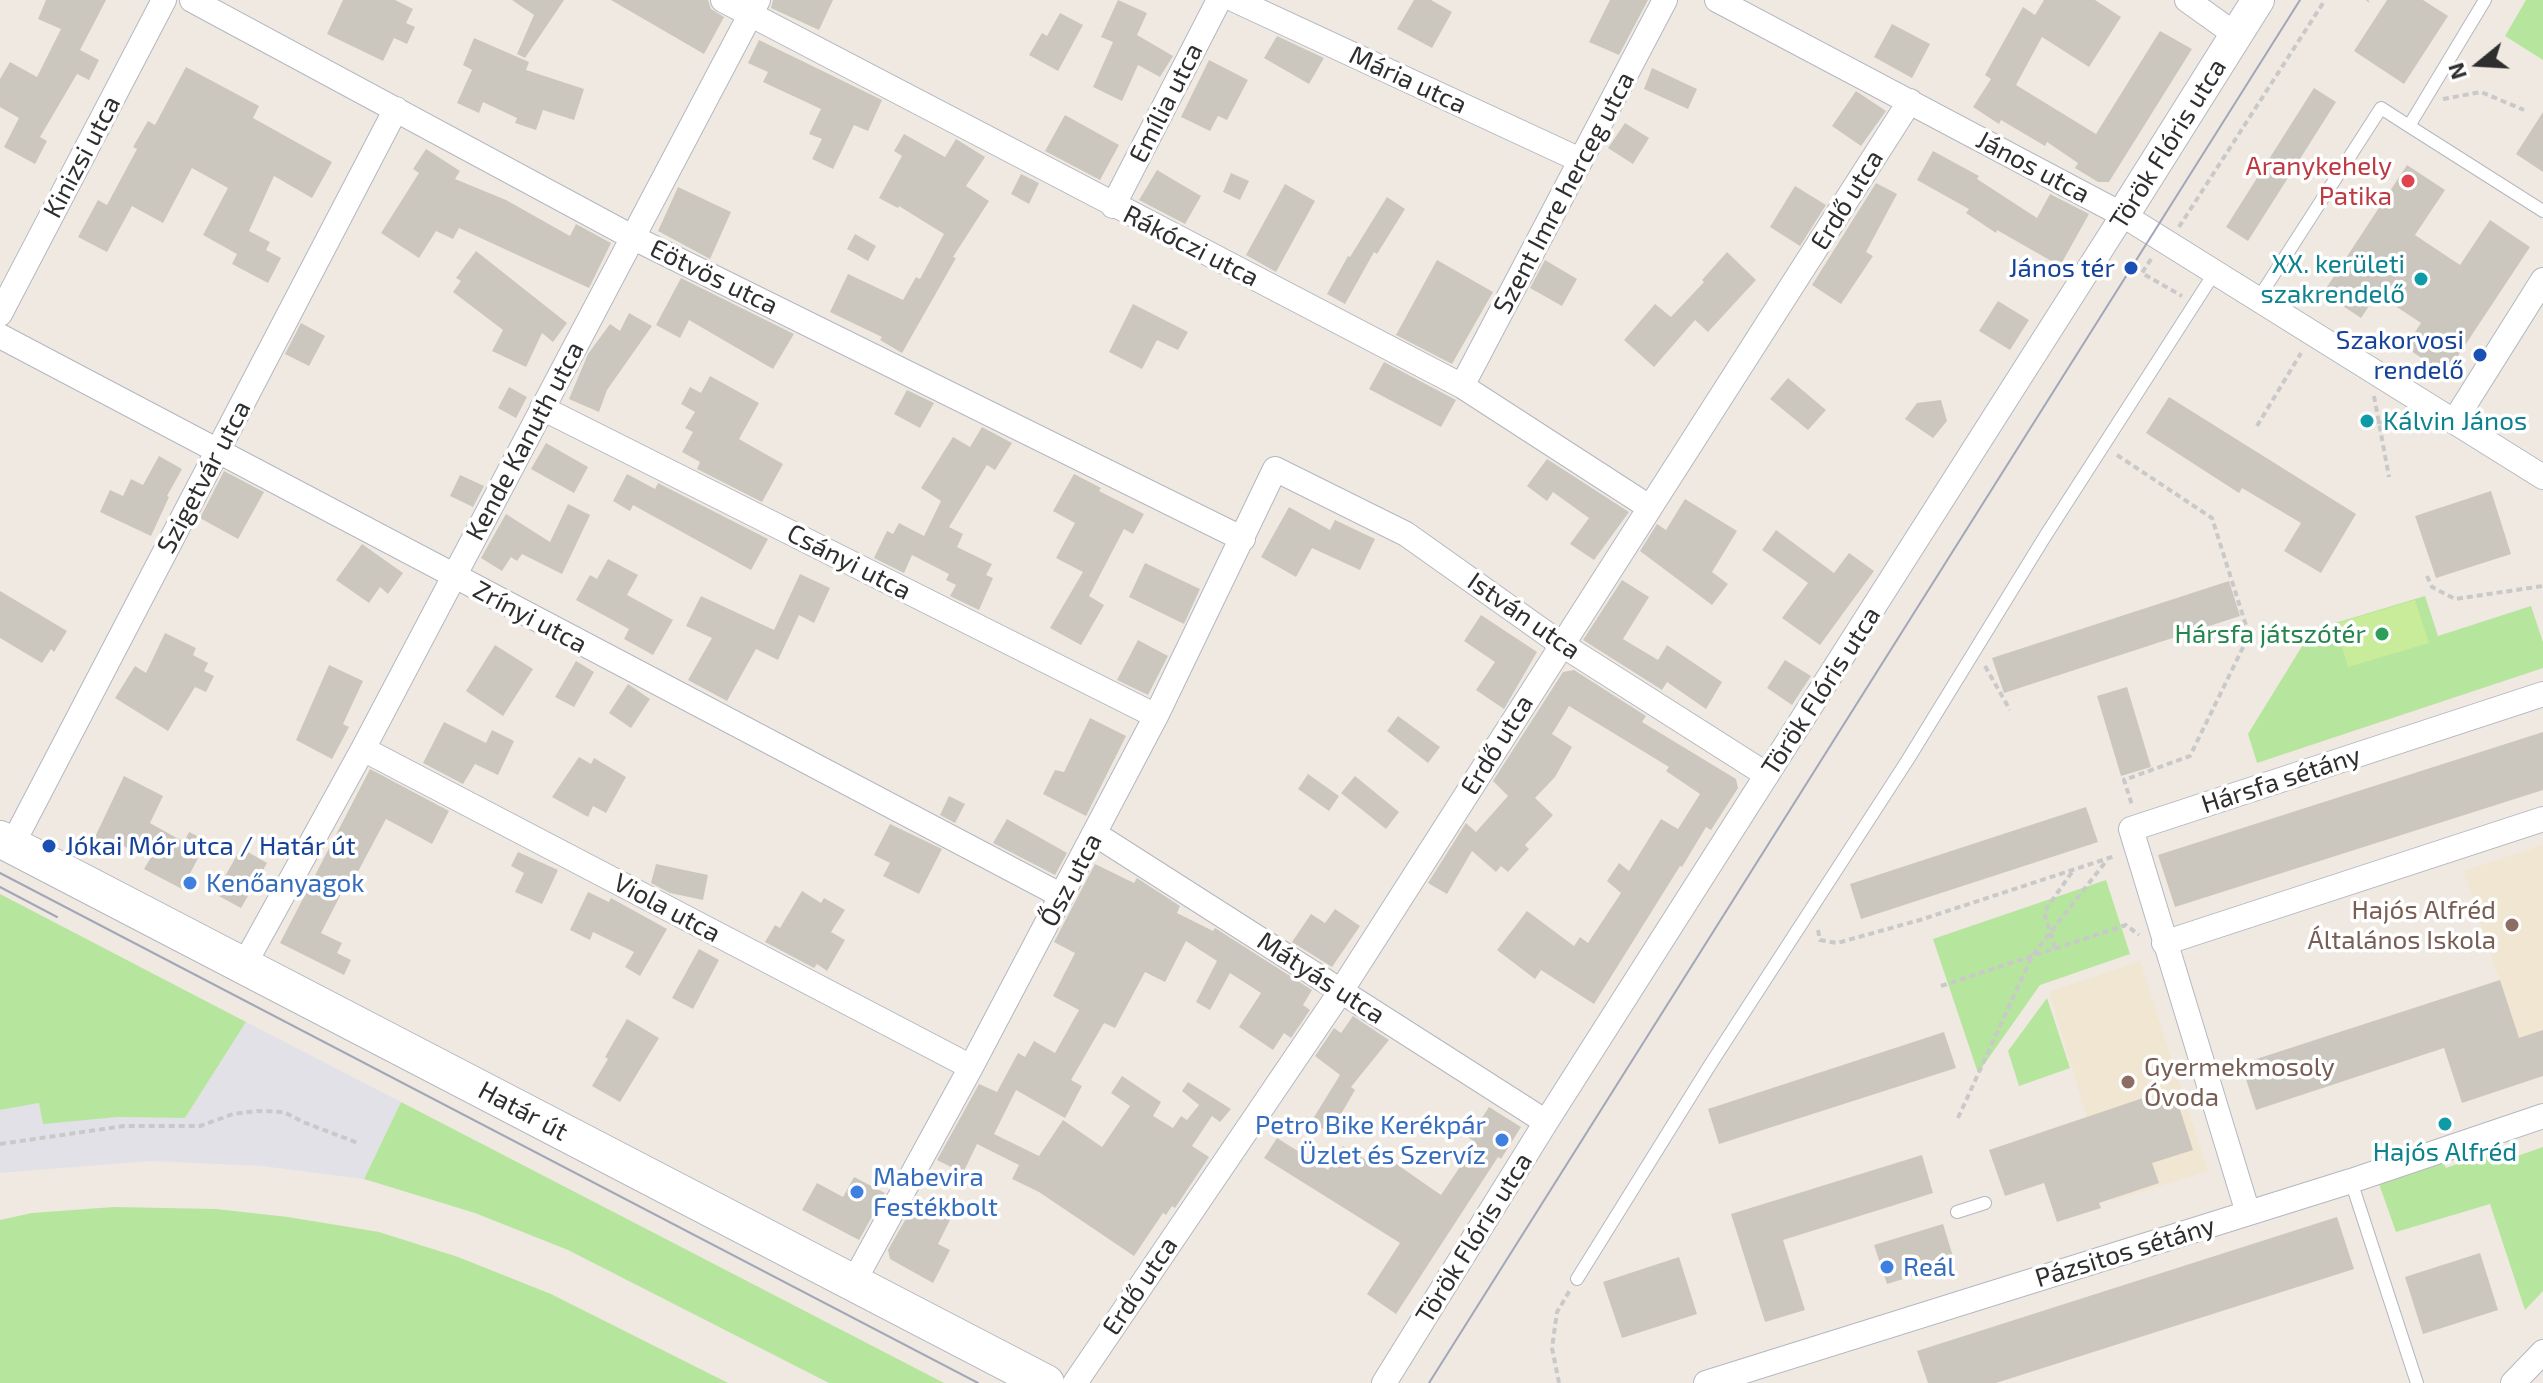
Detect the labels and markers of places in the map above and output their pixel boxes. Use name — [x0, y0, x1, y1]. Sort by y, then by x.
place label: Aranykehely Patika — [2245, 150, 2392, 212]
marker: Aranykehely Patika — [2399, 172, 2417, 190]
place label: XX. kerületi szakrendelő — [2261, 248, 2405, 310]
place label: János tér — [2009, 252, 2115, 284]
marker: János tér — [2122, 259, 2140, 277]
marker: XX. kerületi szakrendelő — [2412, 270, 2430, 288]
place label: Szakorvosi rendelő — [2336, 324, 2464, 386]
marker: Szakorvosi rendelő — [2471, 346, 2489, 364]
place label: Kálvin János — [2383, 405, 2527, 437]
marker: Kálvin János — [2358, 412, 2376, 430]
place label: Hársfa játszótér — [2175, 618, 2366, 650]
marker: Hársfa játszótér — [2373, 625, 2391, 643]
place label: Jókai Mór utca / Határ út — [65, 830, 356, 862]
marker: Jókai Mór utca / Határ út — [40, 837, 58, 855]
place label: Kenőanyagok — [206, 867, 365, 899]
marker: Kenőanyagok — [181, 874, 199, 892]
place label: Hajós Alfréd Általános Iskola — [2308, 894, 2496, 956]
marker: Hajós Alfréd Általános Iskola — [2503, 916, 2521, 934]
place label: Gyermekmosoly Óvoda — [2144, 1051, 2335, 1112]
marker: Gyermekmosoly Óvoda — [2119, 1073, 2137, 1091]
place label: Petro Bike Kerékpár Üzlet és Szervíz — [1255, 1109, 1486, 1170]
marker: Hajós Alfréd — [2436, 1115, 2454, 1133]
marker: Petro Bike Kerékpár Üzlet és Szervíz — [1493, 1131, 1511, 1149]
place label: Hajós Alfréd — [2373, 1136, 2517, 1168]
place label: Mabevira Festékbolt — [873, 1161, 998, 1222]
marker: Mabevira Festékbolt — [848, 1183, 866, 1201]
place label: Reál — [1903, 1251, 1955, 1283]
marker: Reál — [1878, 1258, 1896, 1276]

